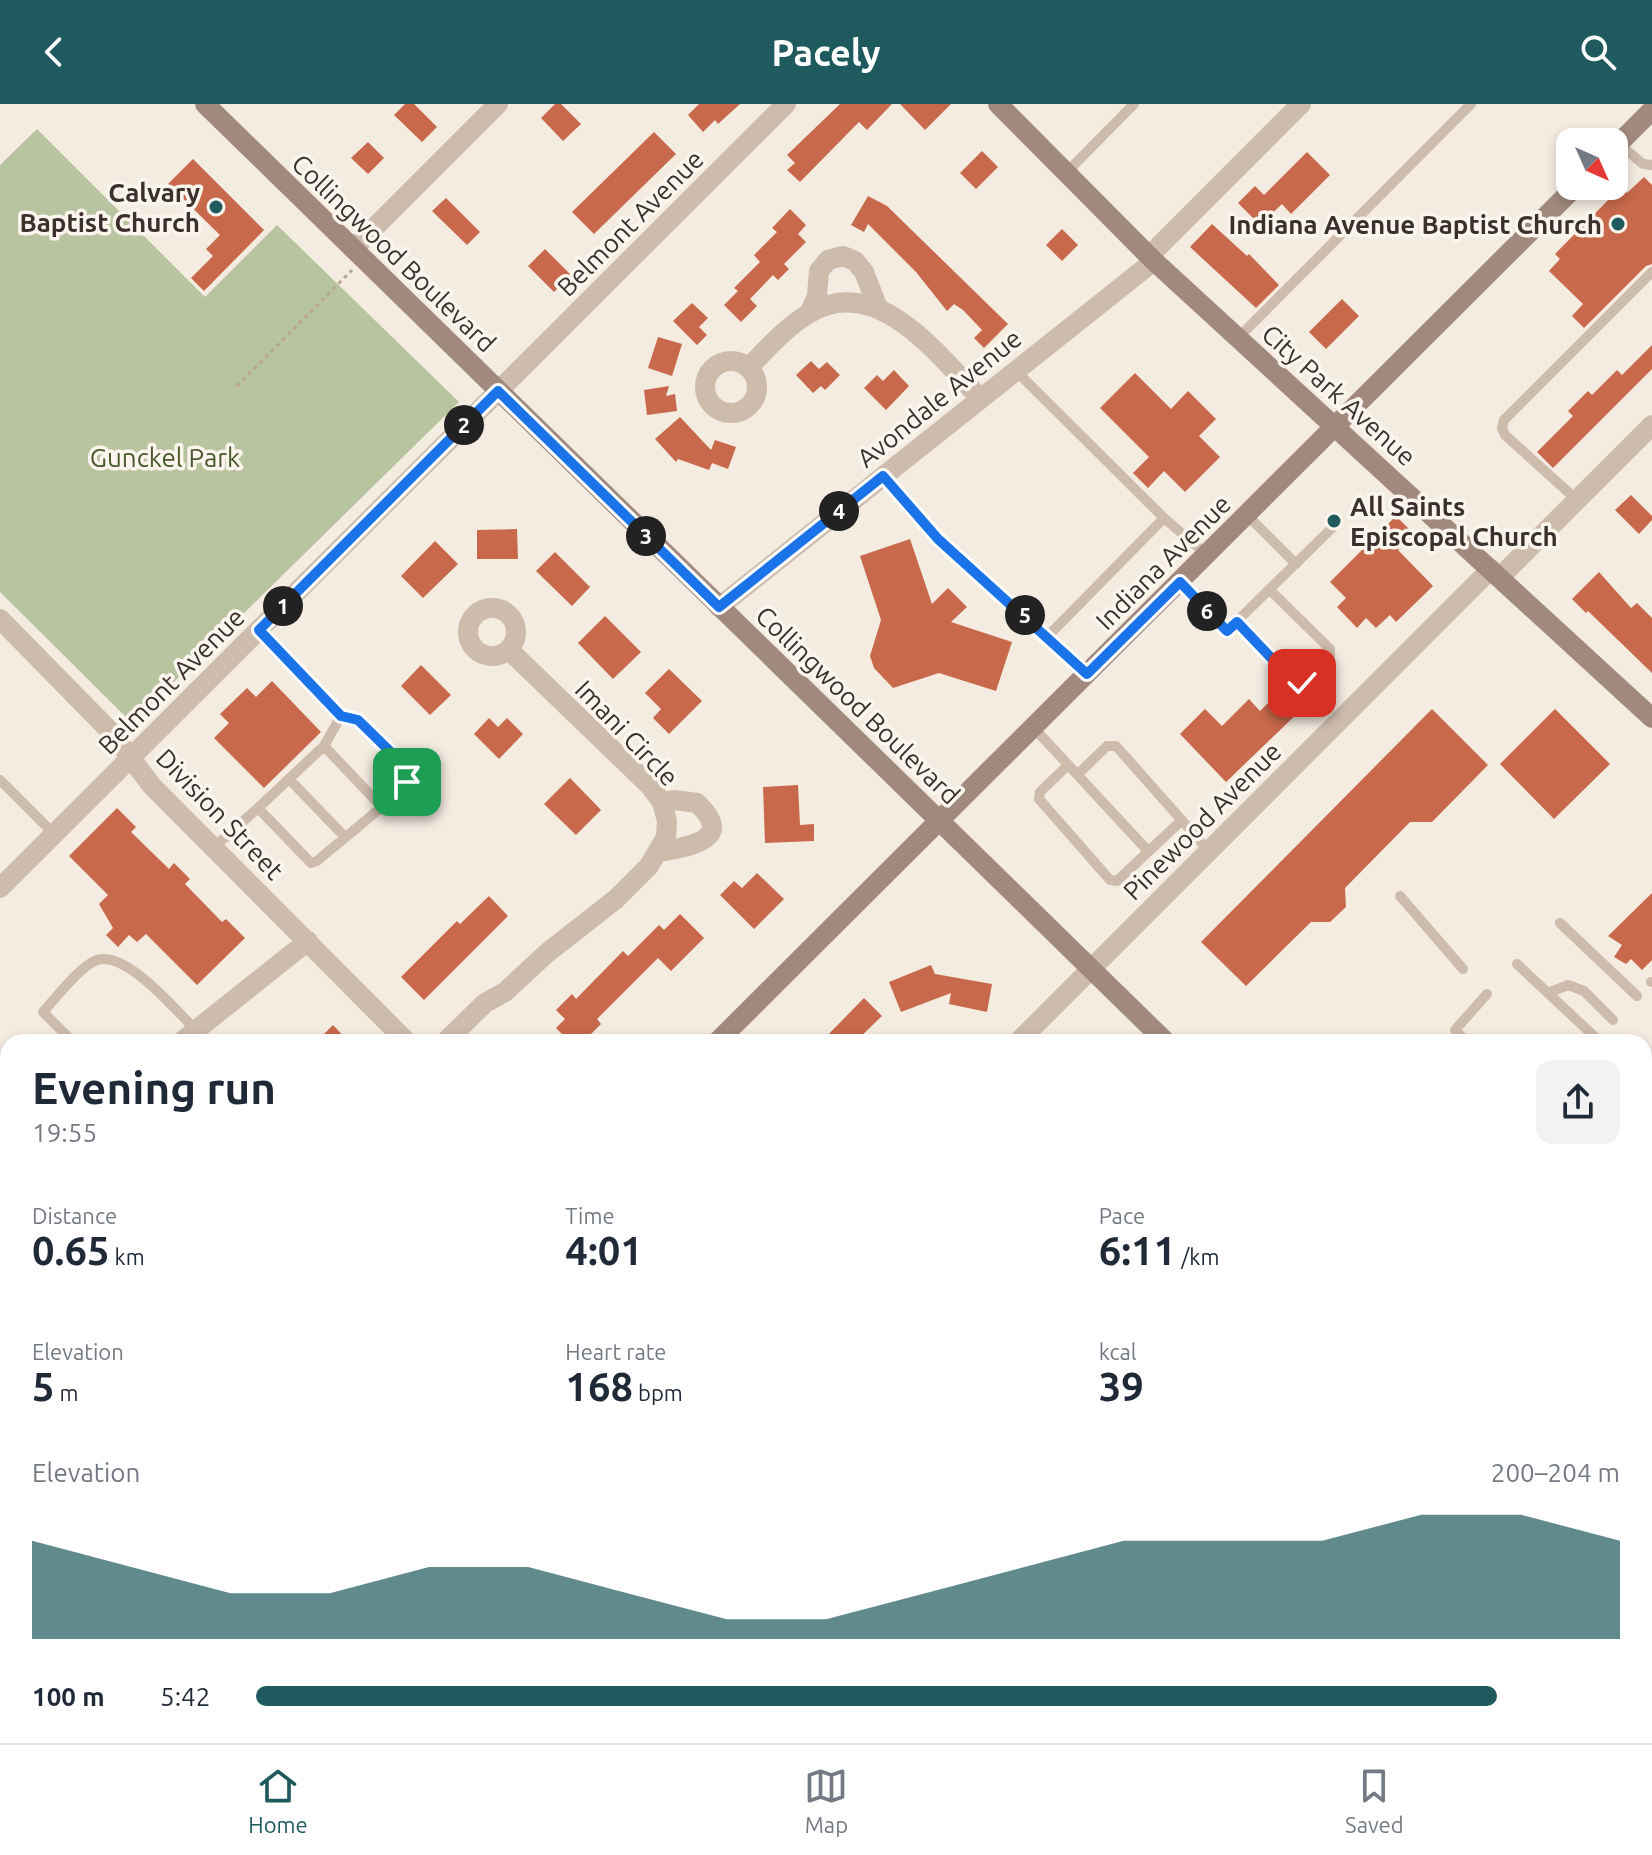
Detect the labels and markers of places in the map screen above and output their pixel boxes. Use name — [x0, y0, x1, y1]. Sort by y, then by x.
place label: Calvary Baptist Church — [20, 178, 200, 237]
marker: Calvary Baptist Church — [207, 198, 225, 216]
place label: Indiana Avenue Baptist Church — [1228, 210, 1602, 239]
marker: Indiana Avenue Baptist Church — [1609, 215, 1627, 233]
pin: 2 — [444, 405, 484, 445]
pin: 4 — [819, 491, 859, 531]
place label: All Saints Episcopal Church — [1350, 492, 1558, 551]
marker: All Saints Episcopal Church — [1325, 512, 1343, 530]
pin: 3 — [626, 516, 666, 556]
pin: 1 — [263, 586, 303, 626]
pin: 6 — [1187, 591, 1227, 631]
pin: 5 — [1005, 595, 1045, 635]
pin — [1268, 649, 1336, 717]
pin — [373, 748, 441, 816]

